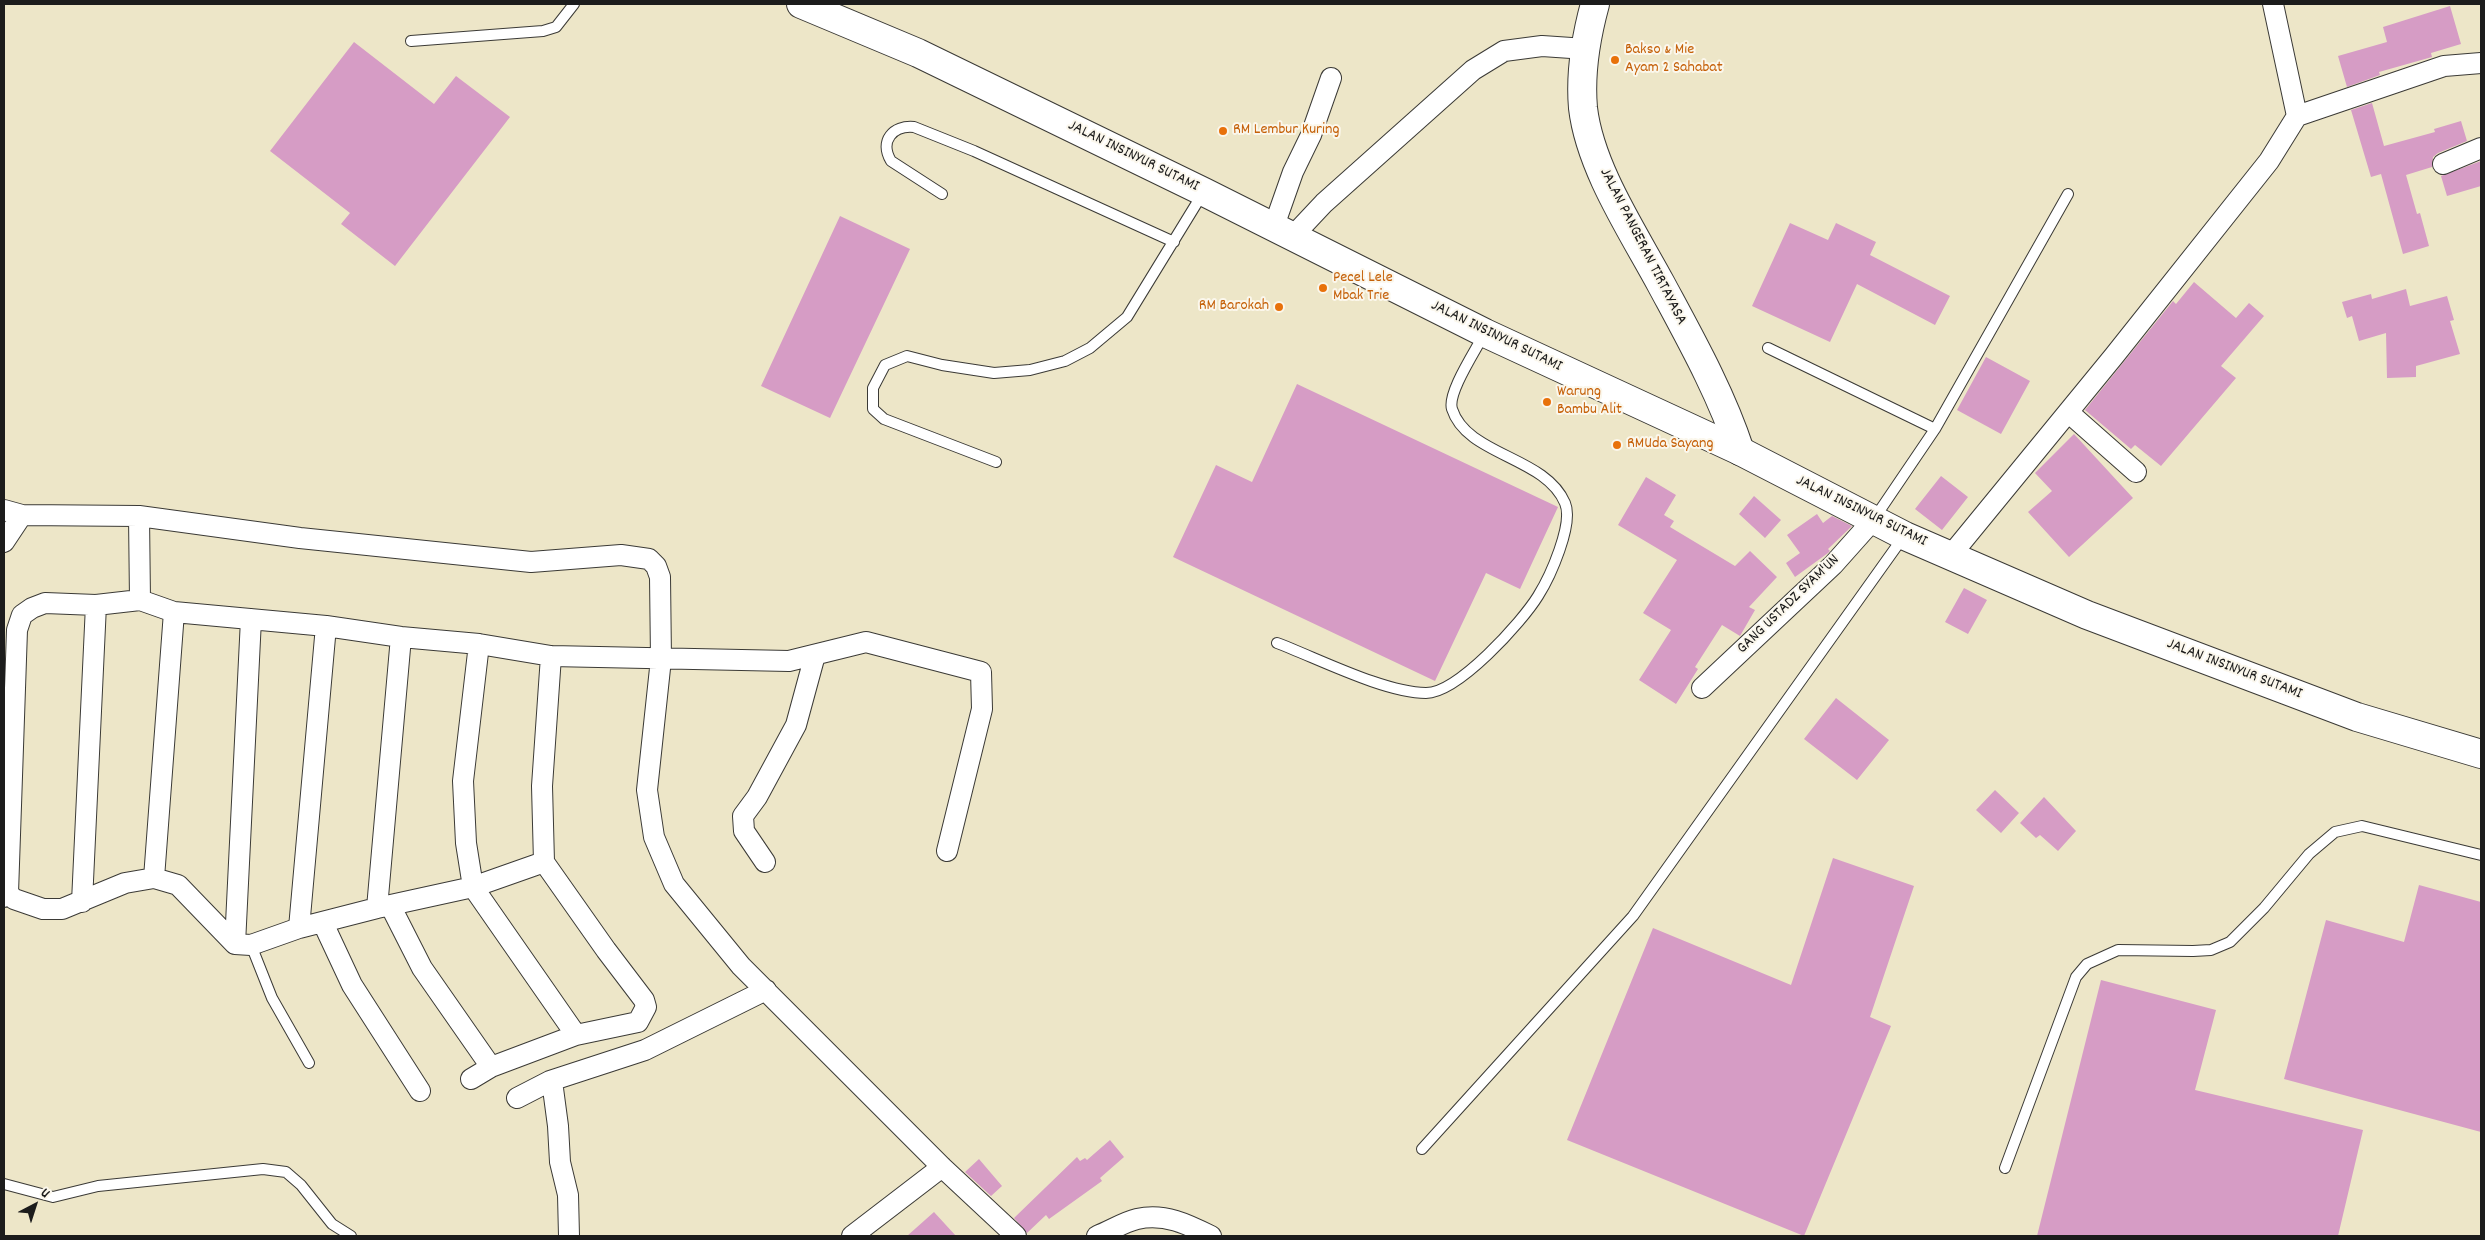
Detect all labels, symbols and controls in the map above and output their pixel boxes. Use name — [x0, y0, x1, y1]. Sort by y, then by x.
place label: Bakso & Mie Ayam 2 Sahabat — [1625, 41, 1723, 79]
marker: Bakso & Mie Ayam 2 Sahabat — [1609, 54, 1621, 66]
street label: JALAN INSINYUR SUTAMI — [1064, 117, 1202, 197]
place label: RM Lembur Kuring — [1233, 121, 1339, 141]
marker: RM Lembur Kuring — [1217, 125, 1229, 137]
street label: JALAN PANGERAN TIRTAYASA — [1594, 165, 1690, 329]
place label: Pecel Lele Mbak Trie — [1333, 269, 1393, 307]
marker: Pecel Lele Mbak Trie — [1317, 282, 1329, 294]
place label: RM Barokah — [1199, 297, 1269, 317]
street label: JALAN INSINYUR SUTAMI — [1427, 297, 1565, 377]
marker: RM Barokah — [1273, 301, 1285, 313]
place label: Warung Bambu Alit — [1557, 383, 1622, 421]
marker: Warung Bambu Alit — [1541, 396, 1553, 408]
place label: RMUda Sayang — [1627, 435, 1713, 455]
marker: RMUda Sayang — [1611, 439, 1623, 451]
street label: JALAN INSINYUR SUTAMI — [1792, 472, 1930, 552]
street label: GANG USTADZ SYAM'UN — [1734, 551, 1844, 659]
street label: JALAN INSINYUR SUTAMI — [2164, 635, 2304, 705]
north arrow — [10, 1180, 60, 1230]
text: U — [36, 1184, 54, 1203]

